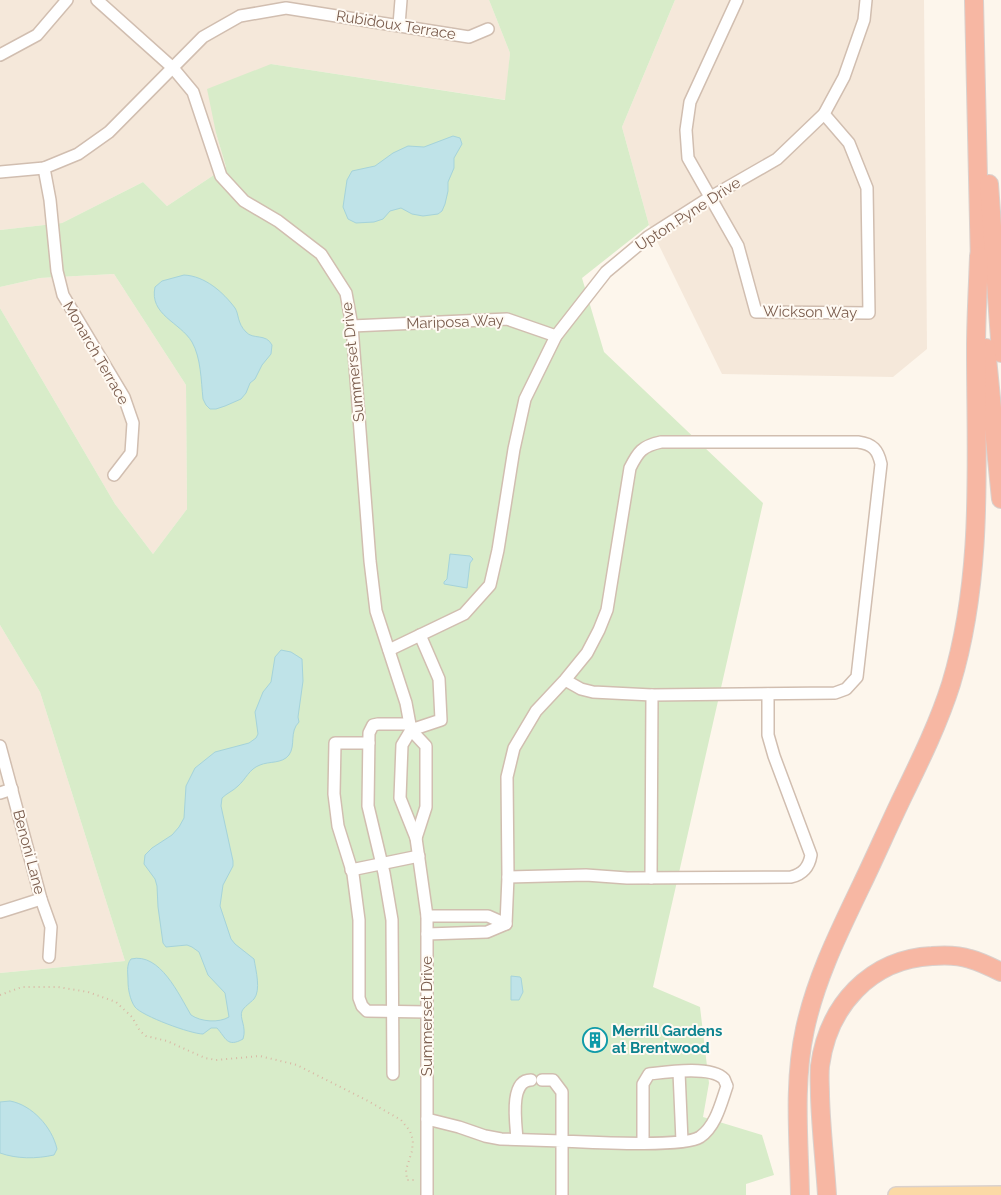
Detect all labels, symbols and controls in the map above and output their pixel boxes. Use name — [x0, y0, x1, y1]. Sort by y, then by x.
street label: Rubidoux Terrace — [335, 7, 457, 43]
street label: Upton Pyne Drive — [632, 173, 744, 255]
street label: Monarch Terrace — [59, 298, 133, 408]
street label: Summerset Drive — [338, 301, 368, 423]
street label: Wickson Way — [763, 302, 857, 322]
street label: Mariposa Way — [406, 311, 504, 333]
street label: Benoni Lane — [9, 808, 49, 896]
street label: Summerset Drive — [418, 956, 436, 1076]
place label: Merrill Gardens at Brentwood — [612, 1022, 722, 1057]
building icon: Merrill Gardens at Brentwood — [582, 1027, 608, 1053]

